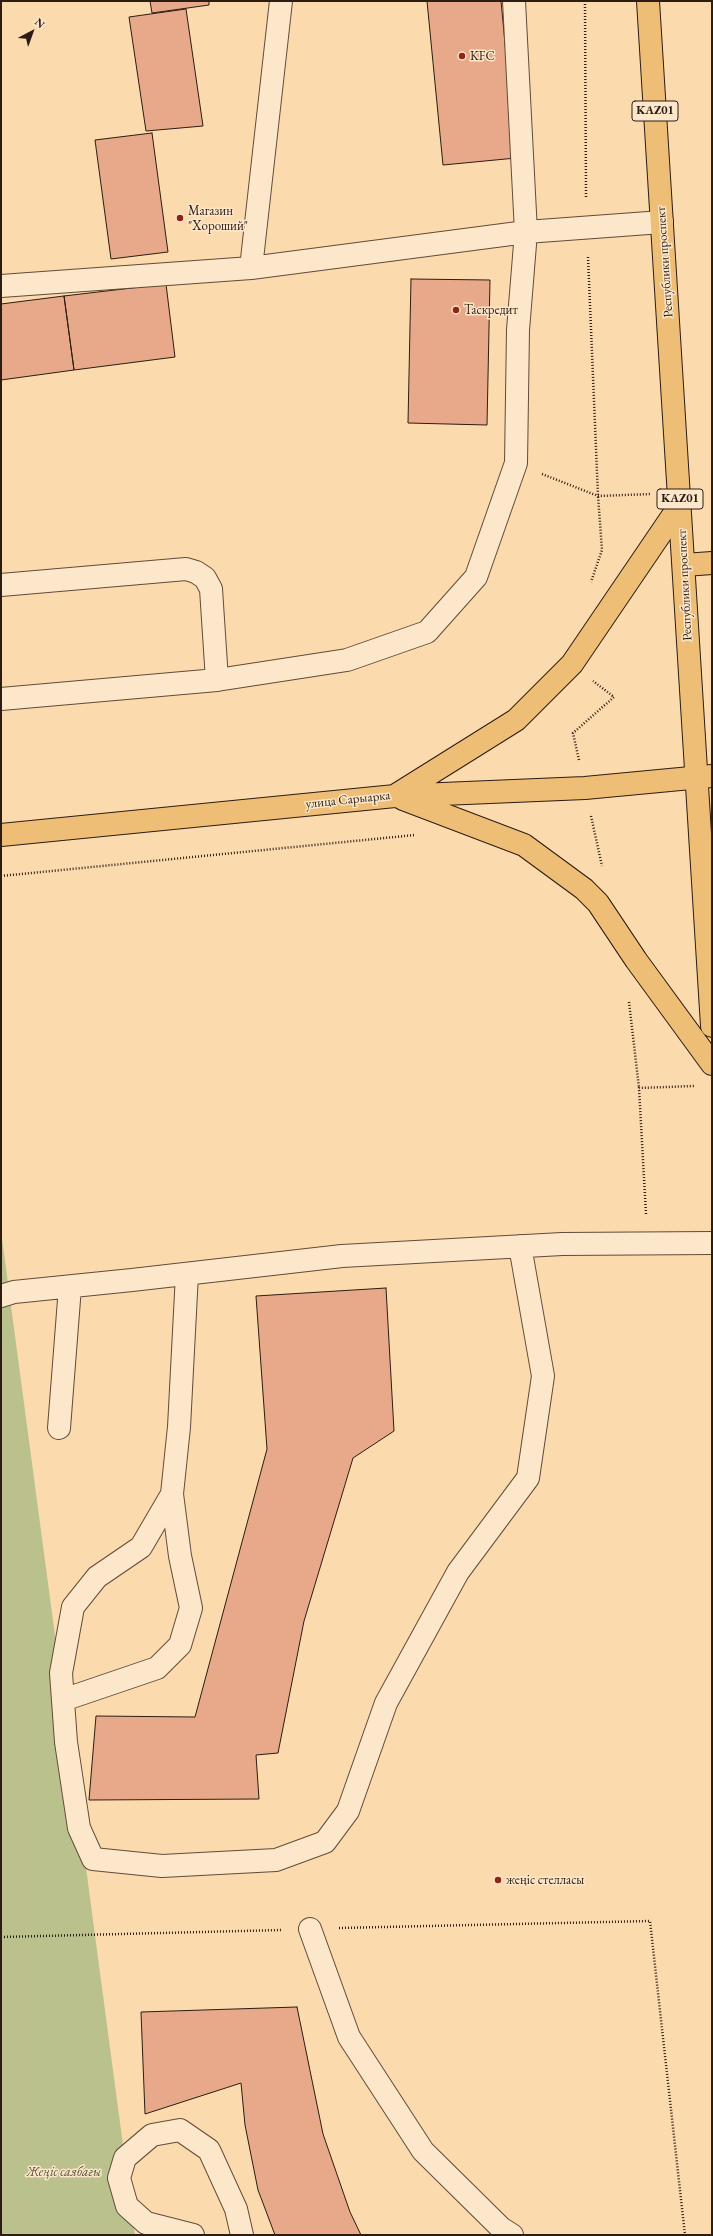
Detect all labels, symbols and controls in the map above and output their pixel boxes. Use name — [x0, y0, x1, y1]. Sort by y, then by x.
north arrow — [12, 12, 52, 52]
text: N — [32, 15, 48, 31]
place label: KFC — [470, 48, 495, 64]
marker: KFC — [457, 51, 467, 61]
road number: KАZ01 — [632, 101, 678, 121]
place label: Магазин "Хороший" — [188, 203, 248, 234]
street label: Республики проспект — [653, 206, 677, 318]
marker: Магазин "Хороший" — [175, 213, 185, 223]
place label: Таскредит — [464, 302, 518, 318]
marker: Таскредит — [451, 305, 461, 315]
road number: KАZ01 — [657, 489, 703, 509]
street label: Республики проспект — [674, 529, 696, 641]
street label: улица Сарыарка — [305, 788, 391, 812]
place label: жеңіс стелласы — [506, 1872, 584, 1888]
marker: жеңіс стелласы — [493, 1875, 503, 1885]
park label: Жеңіс саябағы — [27, 2164, 101, 2180]

